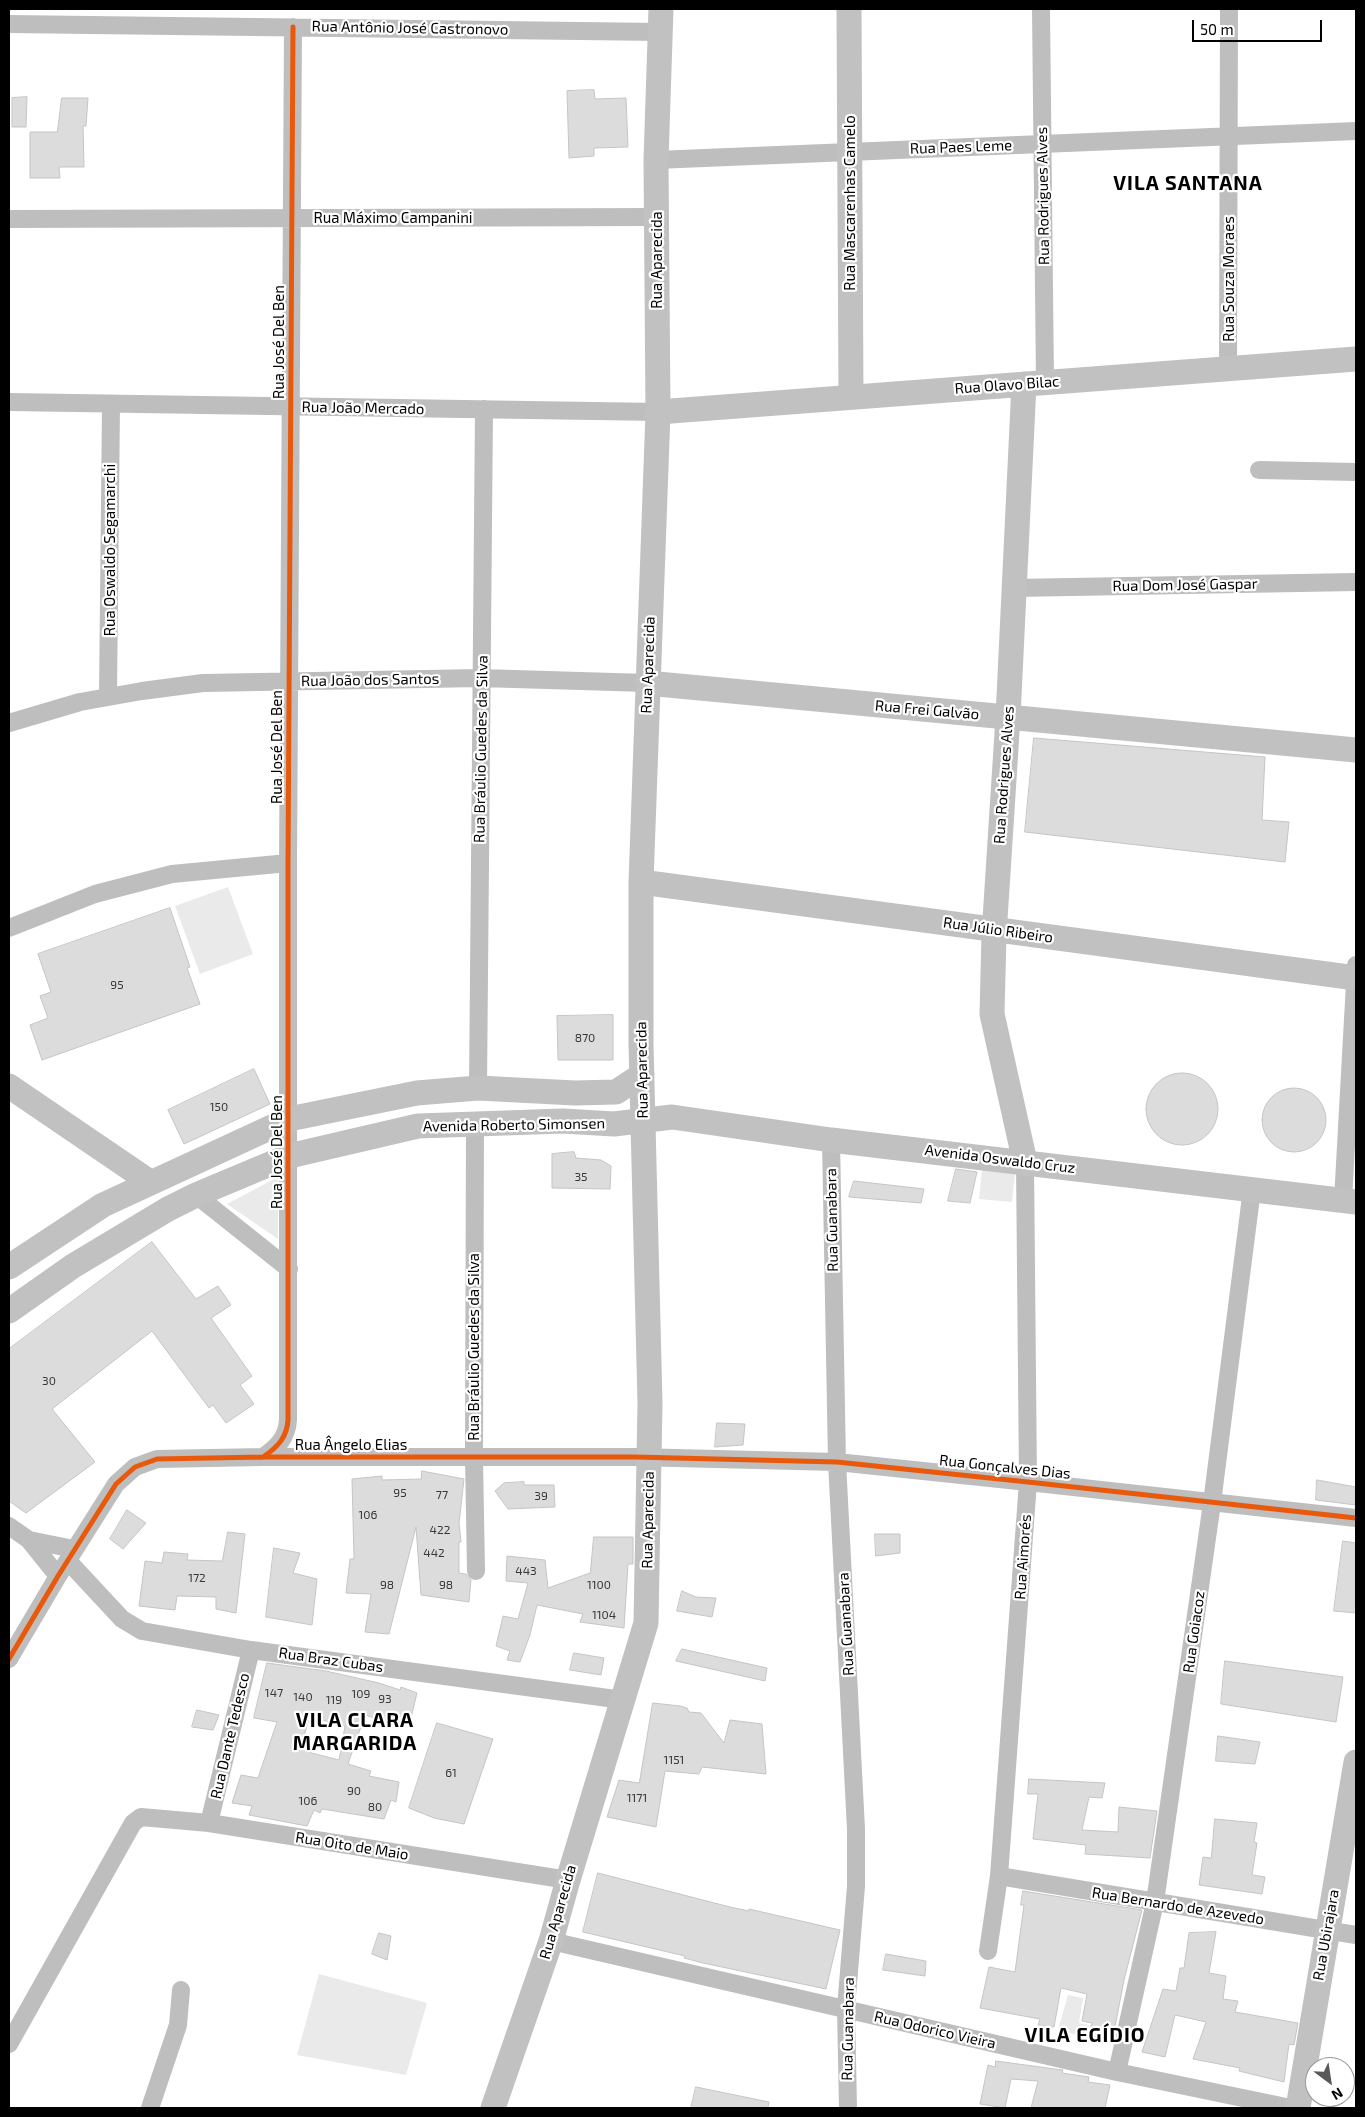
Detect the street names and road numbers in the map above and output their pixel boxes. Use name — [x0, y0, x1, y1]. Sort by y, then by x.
street label: Rua Antônio José Castronovo — [312, 17, 508, 39]
street label: Rua Mascarenhas Camelo — [841, 115, 859, 291]
street label: Rua Rodrigues Alves — [1033, 127, 1053, 265]
street label: Rua Paes Leme — [910, 136, 1012, 158]
street label: Rua Máximo Campanini — [313, 209, 473, 227]
street label: Rua Aparecida — [648, 211, 666, 309]
street label: Rua Souza Moraes — [1220, 216, 1238, 342]
street label: Rua José Del Ben — [270, 285, 288, 399]
street label: Rua Olavo Bilac — [954, 372, 1060, 398]
street label: Rua João Mercado — [301, 398, 425, 418]
street label: Rua Oswaldo Segamarchi — [101, 464, 119, 636]
street label: Rua Dom José Gaspar — [1112, 575, 1258, 595]
street label: Rua Aparecida — [637, 616, 659, 714]
street label: Rua Bráulio Guedes da Silva — [470, 655, 492, 843]
street label: Rua João dos Santos — [301, 670, 439, 690]
street label: Rua José Del Ben — [268, 690, 286, 804]
street label: Rua Frei Galvão — [874, 696, 980, 724]
street label: Rua Rodrigues Alves — [990, 705, 1018, 845]
street label: Rua Júlio Ribeiro — [942, 913, 1054, 947]
street label: Rua Aparecida — [632, 1021, 652, 1119]
street label: Rua José Del Ben — [268, 1095, 286, 1209]
street label: Avenida Roberto Simonsen — [423, 1114, 605, 1136]
street label: Avenida Oswaldo Cruz — [924, 1141, 1076, 1177]
street label: Rua Guanabara — [822, 1168, 842, 1272]
street label: Rua Bráulio Guedes da Silva — [465, 1253, 483, 1441]
street label: Rua Ângelo Elias — [295, 1436, 407, 1454]
street label: Rua Gonçalves Dias — [938, 1451, 1072, 1483]
street label: Rua Aparecida — [638, 1471, 658, 1569]
street label: Rua Aimorés — [1011, 1514, 1035, 1600]
street label: Rua Guanabara — [834, 1572, 858, 1676]
street label: Rua Goiacoz — [1179, 1590, 1209, 1674]
street label: Rua Braz Cubas — [278, 1644, 384, 1676]
street label: Rua Dante Tedesco — [207, 1671, 253, 1801]
street label: Rua Oito de Maio — [294, 1828, 410, 1864]
street label: Rua Aparecida — [536, 1863, 580, 1961]
street label: Rua Bernardo de Azevedo — [1091, 1883, 1265, 1929]
street label: Rua Ubirajara — [1309, 1888, 1343, 1982]
street label: Rua Guanabara — [838, 1977, 858, 2081]
street label: Rua Odorico Vieira — [872, 2007, 998, 2053]

